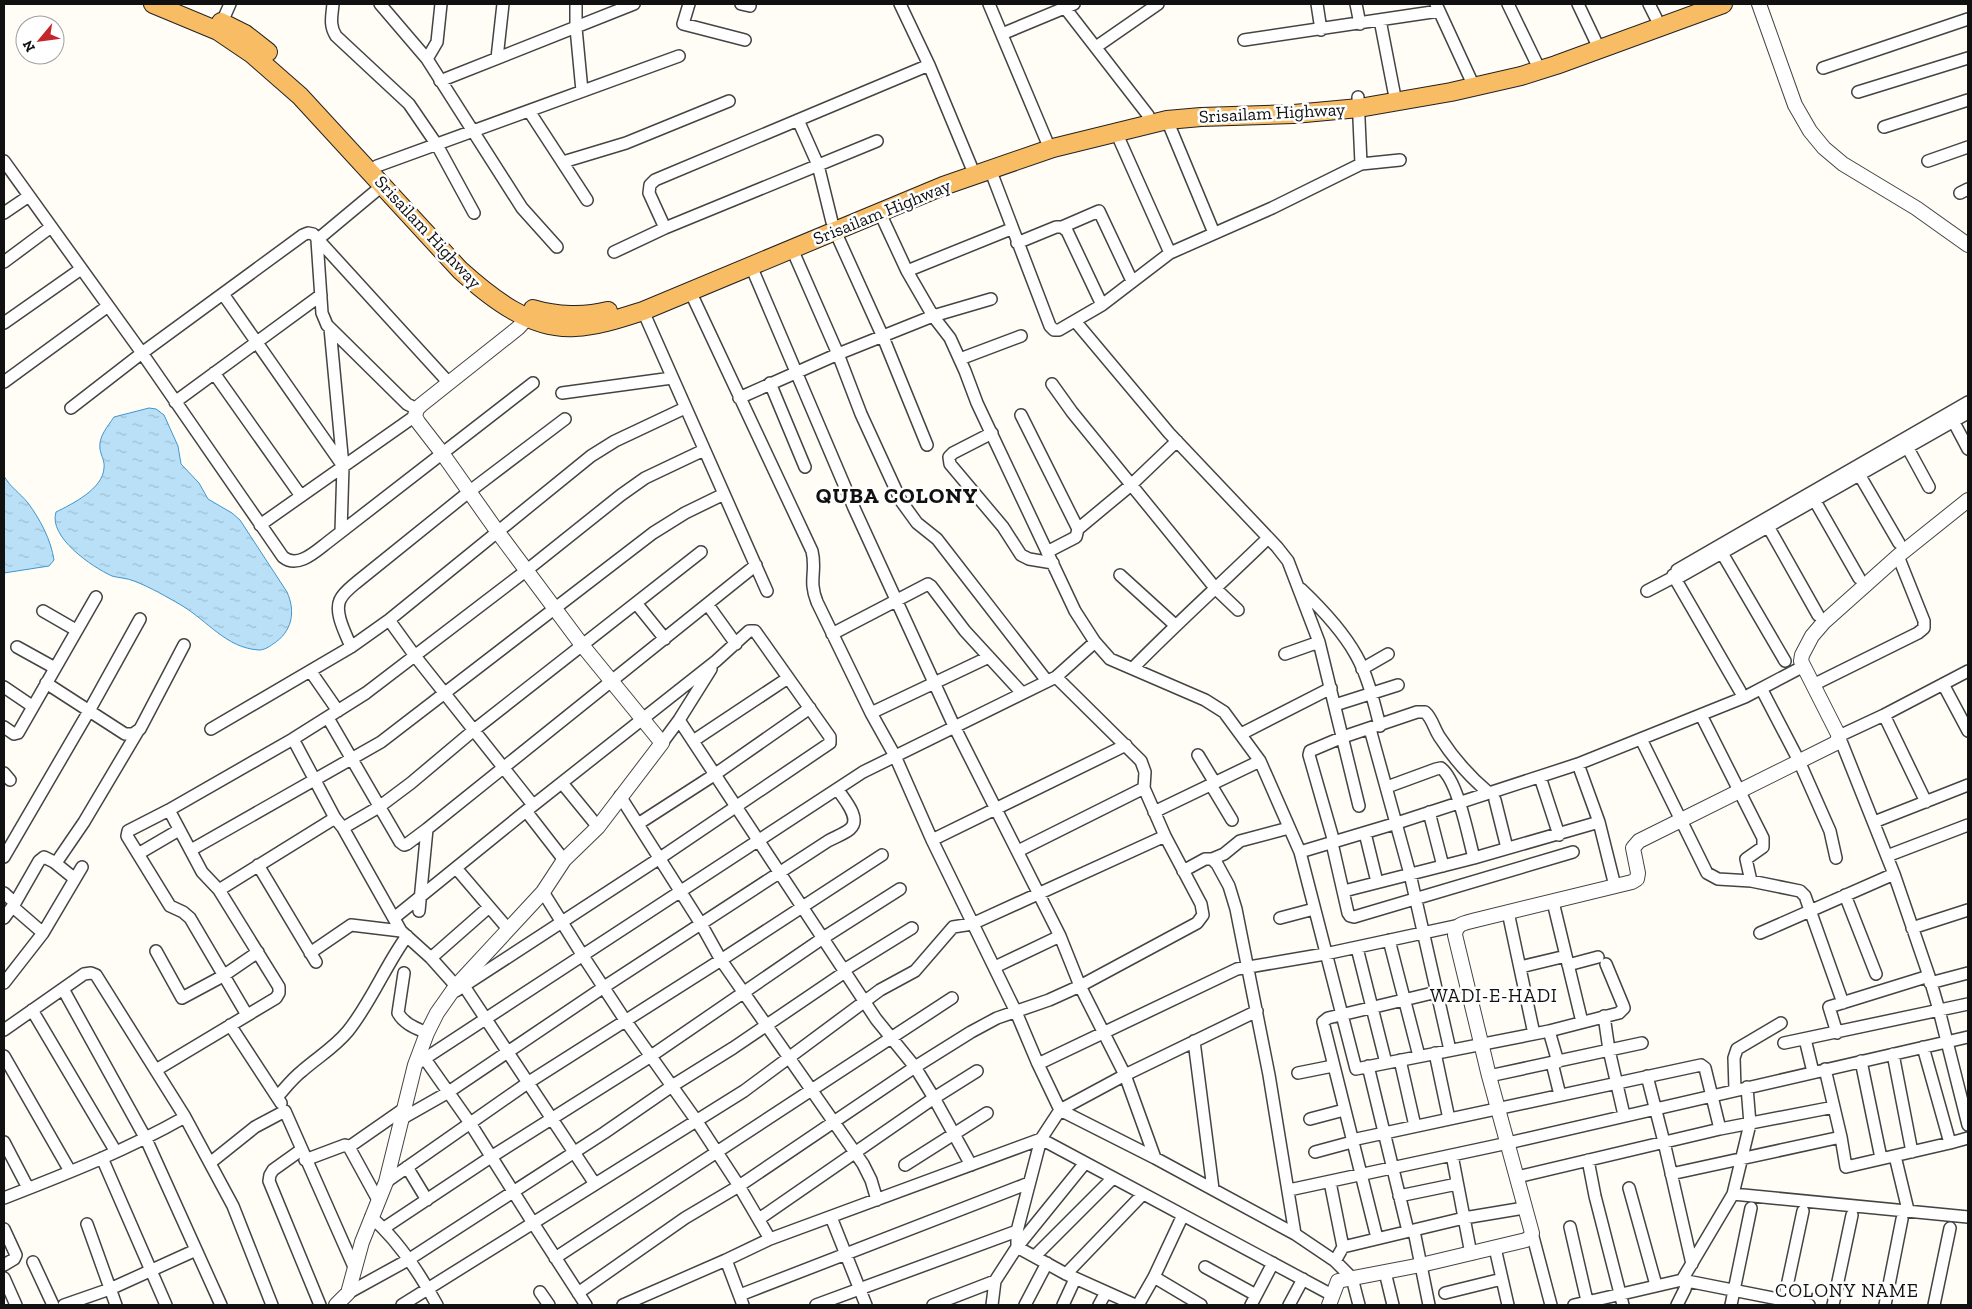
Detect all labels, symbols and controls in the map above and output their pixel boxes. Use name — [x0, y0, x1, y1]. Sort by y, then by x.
north arrow — [15, 15, 65, 65]
text: N — [19, 37, 39, 55]
street label: Srisailam Highway — [1198, 98, 1346, 128]
street label: Srisailam Highway — [370, 171, 487, 294]
street label: Srisailam Highway — [810, 174, 955, 250]
district label: QUBA COLONY — [816, 482, 978, 509]
district label: WADI-E-HADI — [1430, 984, 1558, 1007]
district label: COLONY NAME — [1775, 1279, 1919, 1302]

